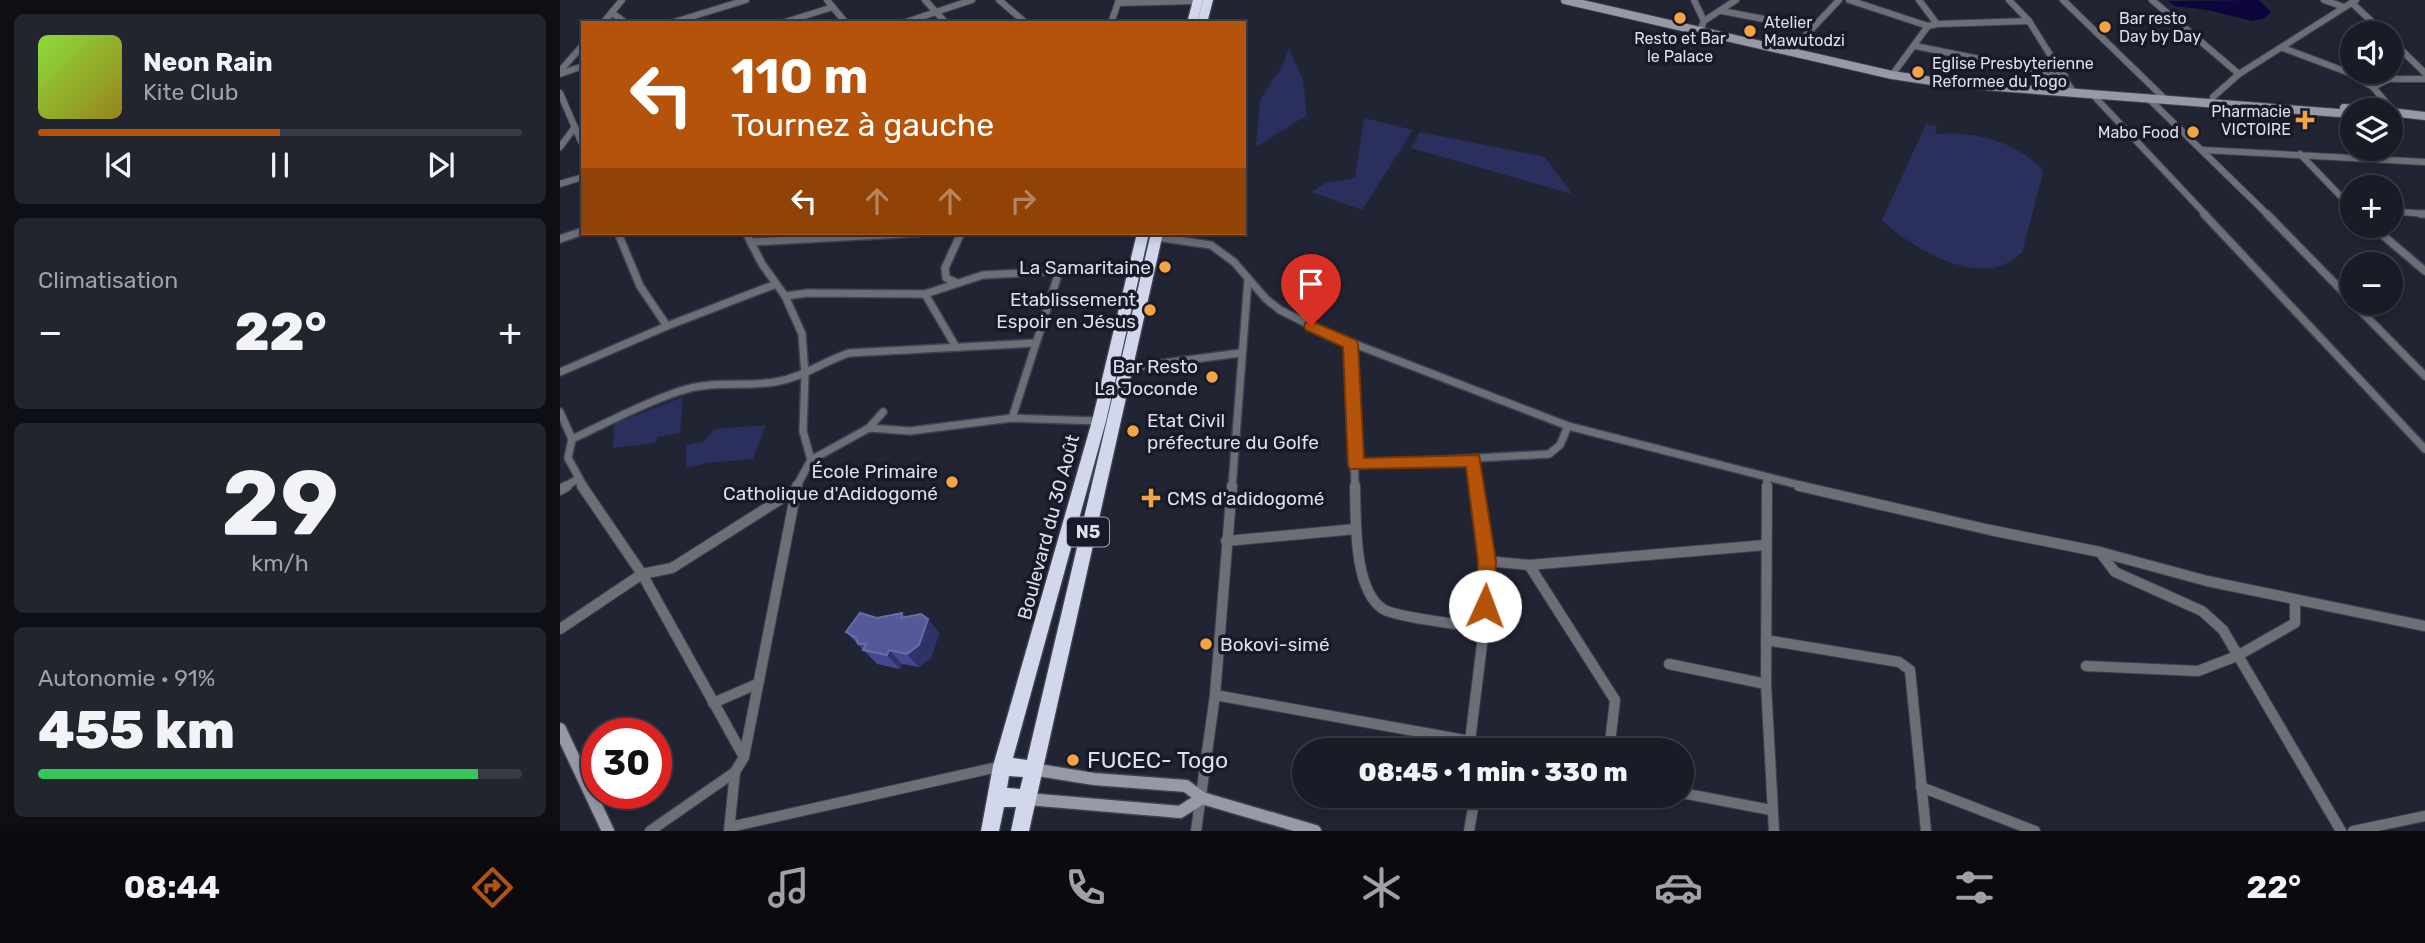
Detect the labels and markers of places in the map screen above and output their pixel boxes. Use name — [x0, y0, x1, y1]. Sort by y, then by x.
place label: Bar resto Day by Day — [2119, 9, 2201, 46]
marker: Resto et Bar le Palace — [1672, 10, 1688, 26]
place label: Atelier Mawutodzi — [1764, 13, 1845, 50]
marker: Bar resto Day by Day — [2097, 19, 2113, 35]
marker: Atelier Mawutodzi — [1742, 23, 1758, 39]
place label: Resto et Bar le Palace — [1634, 29, 1726, 66]
place label: Eglise Presbyterienne Reformee du Togo — [1932, 54, 2094, 91]
marker: Eglise Presbyterienne Reformee du Togo — [1910, 64, 1926, 80]
place label: Pharmacie VICTOIRE — [2211, 102, 2291, 139]
marker: Pharmacie VICTOIRE — [2297, 112, 2313, 128]
place label: Mabo Food — [2098, 123, 2179, 142]
marker: Mabo Food — [2185, 124, 2201, 140]
pin — [1281, 254, 1341, 326]
place label: La Samaritaine — [1019, 256, 1151, 279]
marker: La Samaritaine — [1157, 259, 1173, 275]
place label: Etablissement Espoir en Jésus — [996, 288, 1137, 333]
marker: Etablissement Espoir en Jésus — [1142, 302, 1158, 318]
place label: Bar Resto La Joconde — [1094, 355, 1198, 400]
marker: Bar Resto La Joconde — [1204, 369, 1220, 385]
place label: Etat Civil préfecture du Golfe — [1147, 409, 1319, 454]
marker: Etat Civil préfecture du Golfe — [1125, 423, 1141, 439]
place label: École Primaire Catholique d'Adidogomé — [723, 460, 938, 505]
marker: École Primaire Catholique d'Adidogomé — [944, 474, 960, 490]
place label: CMS d'adidogomé — [1167, 487, 1325, 510]
marker: CMS d'adidogomé — [1141, 488, 1161, 508]
place label: Bokovi-simé — [1220, 633, 1330, 656]
marker: Bokovi-simé — [1198, 636, 1214, 652]
place label: FUCEC- Togo — [1087, 746, 1228, 774]
marker: FUCEC- Togo — [1065, 752, 1081, 768]

